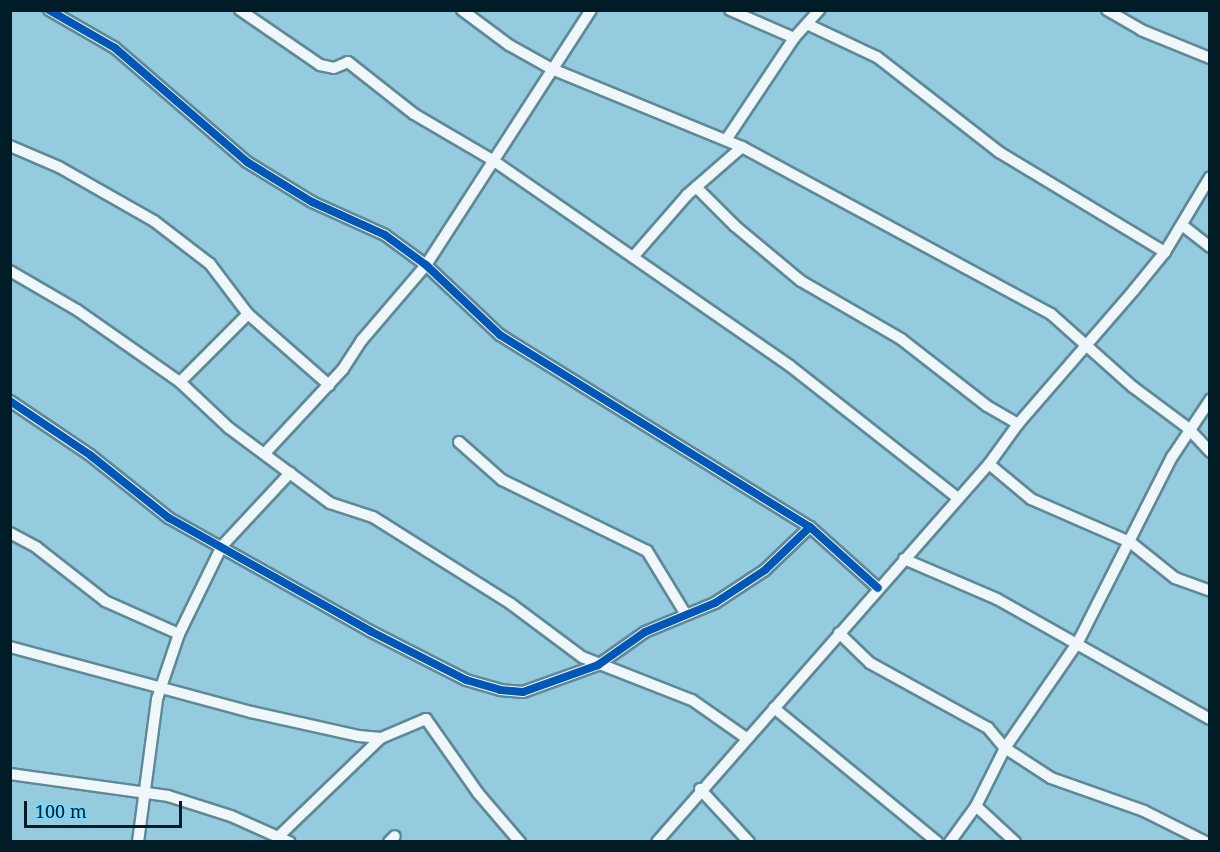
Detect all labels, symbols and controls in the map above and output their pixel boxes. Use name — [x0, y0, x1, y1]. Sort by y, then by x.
scale bar — [27, 789, 184, 827]
text: 100 m — [35, 799, 87, 823]

